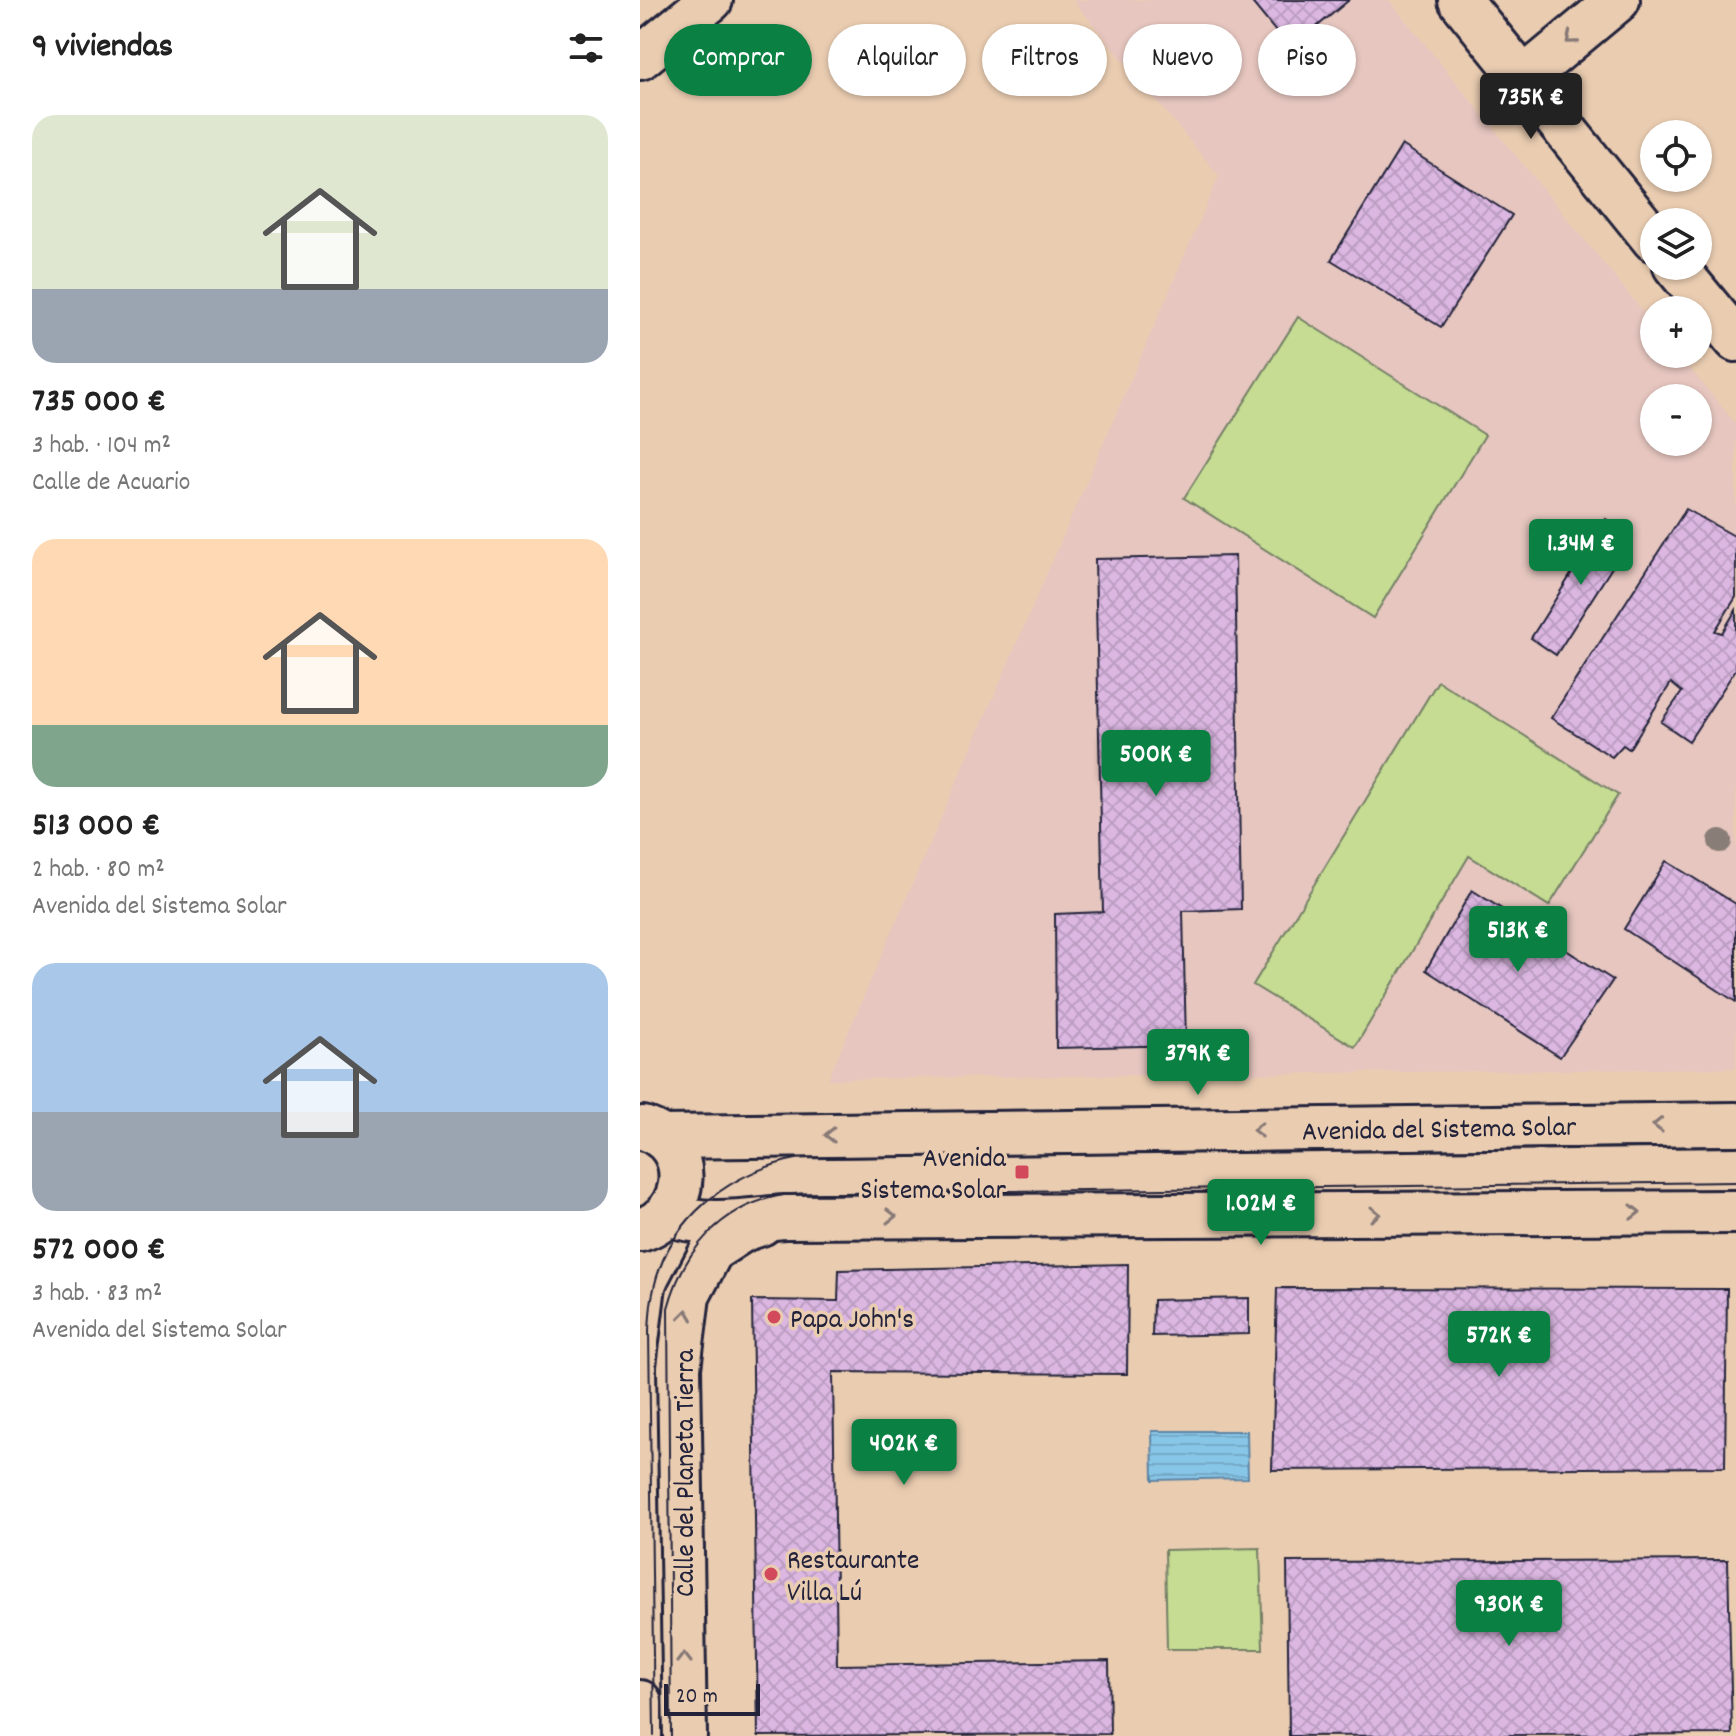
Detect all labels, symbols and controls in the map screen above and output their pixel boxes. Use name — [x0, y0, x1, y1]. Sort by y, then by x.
text: 9 viviendas — [32, 24, 173, 73]
chip: Comprar — [664, 24, 812, 96]
chip: Alquilar — [828, 24, 966, 96]
chip: Filtros — [982, 24, 1107, 96]
chip: Nuevo — [1123, 24, 1242, 96]
chip: Piso — [1258, 24, 1356, 96]
icon: filters — [564, 26, 608, 70]
one-way arrow — [1565, 30, 1580, 44]
pin: 735K € — [1466, 73, 1596, 141]
text: 735K € — [1498, 80, 1564, 117]
map controls — [1640, 120, 1712, 456]
button: locate — [1640, 120, 1712, 192]
icon: home — [248, 167, 392, 311]
button: layers — [1640, 208, 1712, 280]
button: + — [1640, 296, 1712, 368]
text: 735 000 € — [32, 379, 166, 428]
button: − — [1640, 384, 1712, 456]
text: 3 hab. · 104 m² — [32, 428, 171, 465]
text: Calle de Acuario — [32, 465, 190, 502]
pin: 1.34M € — [1507, 519, 1655, 587]
text: 1.34M € — [1547, 526, 1615, 563]
icon: home — [248, 591, 392, 735]
pin: 500K € — [1091, 730, 1221, 798]
text: 500K € — [1120, 737, 1192, 774]
text: 513 000 € — [32, 803, 160, 852]
text: 2 hab. · 80 m² — [32, 852, 165, 889]
text: Avenida del Sistema Solar — [32, 889, 287, 926]
pin: 513K € — [1453, 906, 1583, 974]
text: 513K € — [1487, 913, 1549, 950]
icon: home — [248, 1015, 392, 1159]
pin: 379K € — [1133, 1029, 1263, 1097]
text: 379K € — [1165, 1036, 1231, 1073]
street label: Avenida del Sistema Solar — [1302, 1110, 1577, 1154]
one-way arrow — [1651, 1116, 1664, 1134]
one-way arrow — [1251, 1121, 1264, 1138]
one-way arrow — [823, 1126, 836, 1144]
place label: Avenida Sistema Solar — [860, 1141, 1007, 1213]
marker: Avenida Sistema Solar — [1013, 1163, 1031, 1181]
pin: 1.02M € — [1187, 1179, 1335, 1247]
text: 1.02M € — [1225, 1186, 1297, 1223]
one-way arrow — [1629, 1203, 1642, 1221]
one-way arrow — [1369, 1205, 1382, 1223]
one-way arrow — [885, 1208, 898, 1225]
text: 572 000 € — [32, 1227, 166, 1276]
text: 3 hab. · 83 m² — [32, 1276, 162, 1313]
place label: Papa John's — [790, 1302, 914, 1342]
one-way arrow — [677, 1308, 694, 1321]
marker: Papa John's — [765, 1308, 783, 1326]
pin: 572K € — [1434, 1311, 1564, 1379]
text: Avenida del Sistema Solar — [32, 1313, 287, 1350]
text: 572K € — [1466, 1318, 1532, 1355]
street label: Calle del Planeta Tierra — [668, 1348, 708, 1597]
pin: 402K € — [839, 1419, 969, 1487]
text: 402K € — [870, 1426, 938, 1463]
place label: Restaurante Villa Lú — [787, 1543, 919, 1615]
marker: Restaurante Villa Lú — [762, 1565, 780, 1583]
pin: 930K € — [1444, 1580, 1574, 1648]
text: 930K € — [1474, 1587, 1544, 1624]
one-way arrow — [675, 1651, 693, 1664]
scale bar — [664, 1680, 760, 1716]
text: 20 m — [676, 1682, 718, 1713]

